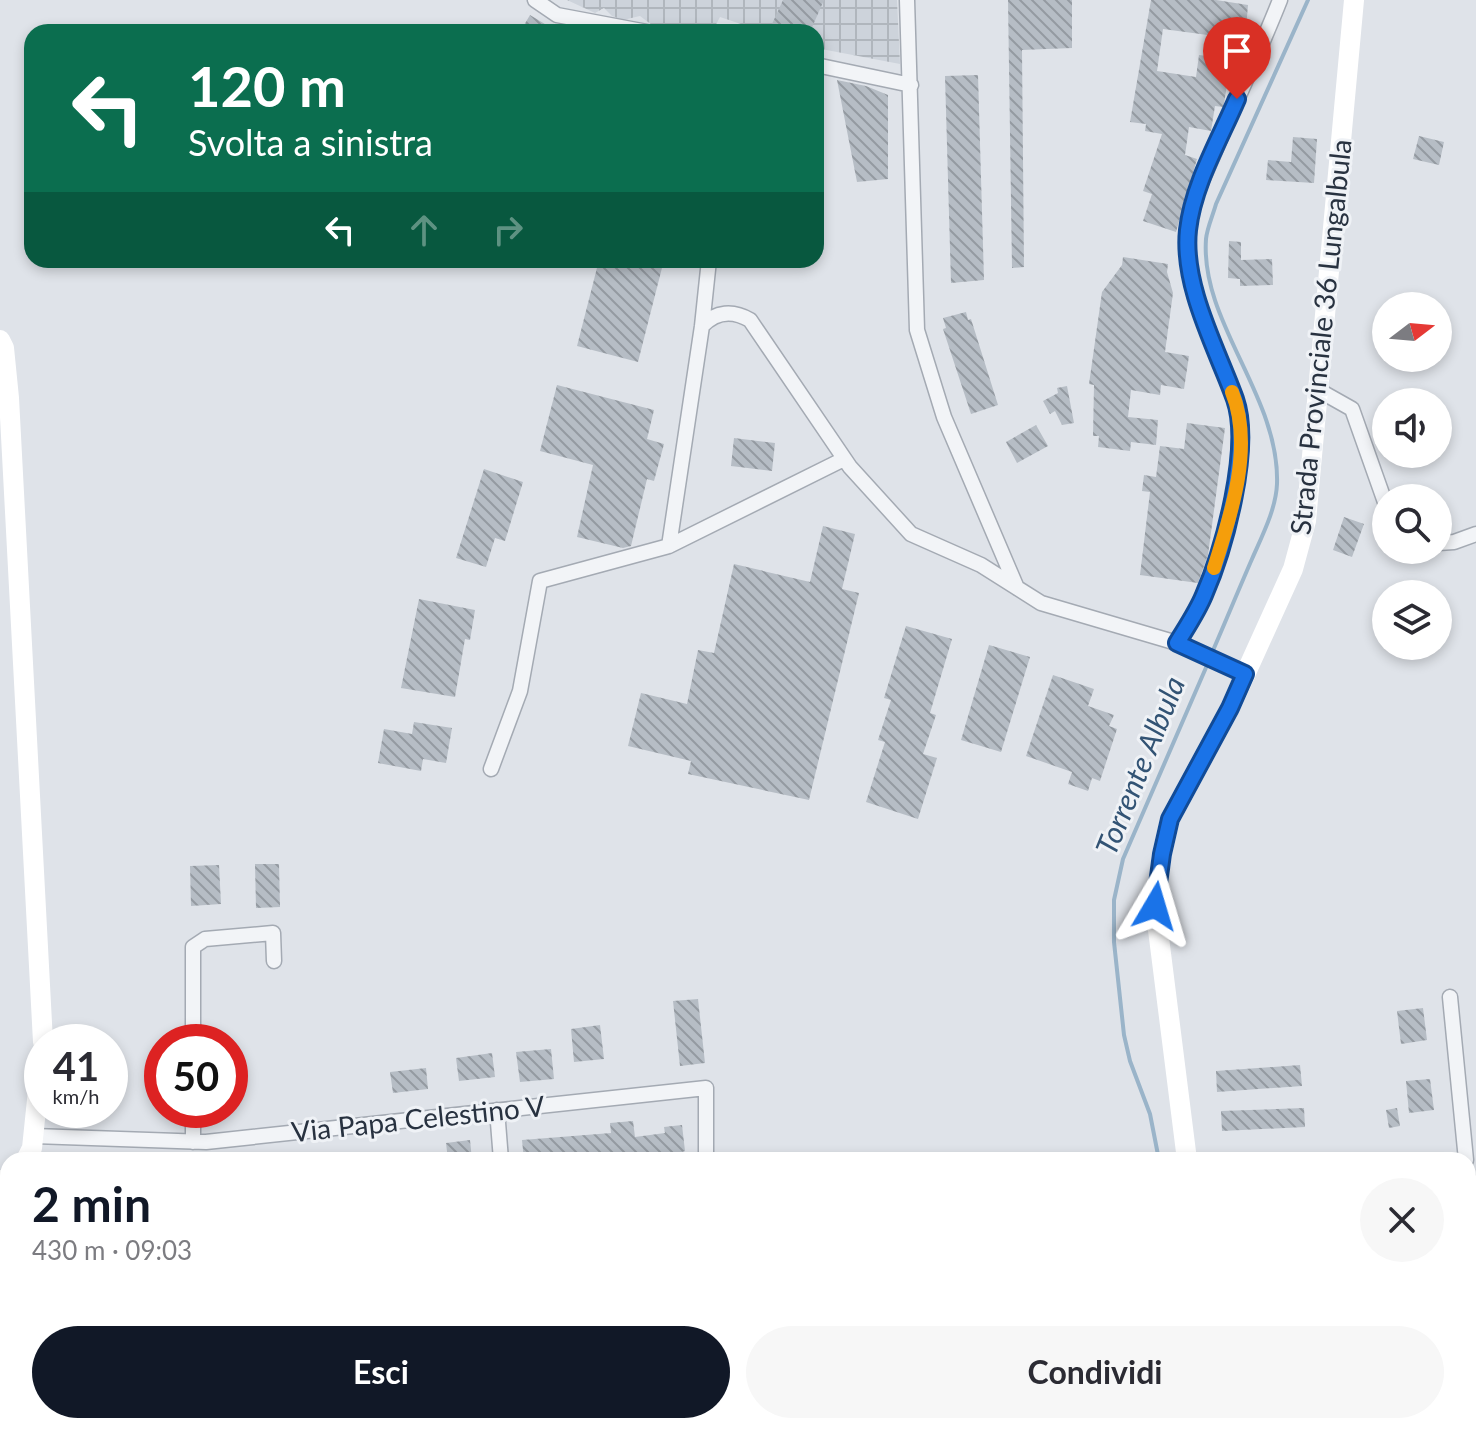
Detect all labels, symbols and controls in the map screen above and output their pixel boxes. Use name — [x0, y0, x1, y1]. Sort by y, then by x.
pin — [1203, 17, 1271, 99]
icon: arrive — [1215, 29, 1259, 73]
text: 120 m — [188, 52, 346, 119]
icon: left — [56, 56, 160, 160]
text: Svolta a sinistra — [188, 120, 433, 164]
street label: Strada Provinciale 36 Lungalbula — [1282, 137, 1358, 536]
icon: left — [318, 208, 362, 252]
icon: ahead — [402, 208, 446, 252]
icon: right — [486, 208, 530, 252]
north arrow — [1372, 292, 1452, 372]
map controls — [1372, 292, 1452, 660]
button: sound — [1372, 388, 1452, 468]
button: search — [1372, 484, 1452, 564]
button: layers — [1372, 580, 1452, 660]
water label: Torrente Albula — [1087, 671, 1191, 860]
position arrow — [1113, 864, 1197, 948]
speed limit sign: 50 — [144, 1024, 248, 1128]
text: 41 — [53, 1042, 99, 1090]
text: km/h — [53, 1084, 99, 1108]
street label: Via Papa Celestino V — [290, 1088, 546, 1148]
text: 2 min — [32, 1175, 151, 1232]
button: close — [1360, 1178, 1444, 1262]
text: 430 m · 09:03 — [32, 1234, 192, 1266]
button: Esci — [32, 1326, 730, 1418]
button: Condividi — [746, 1326, 1444, 1418]

